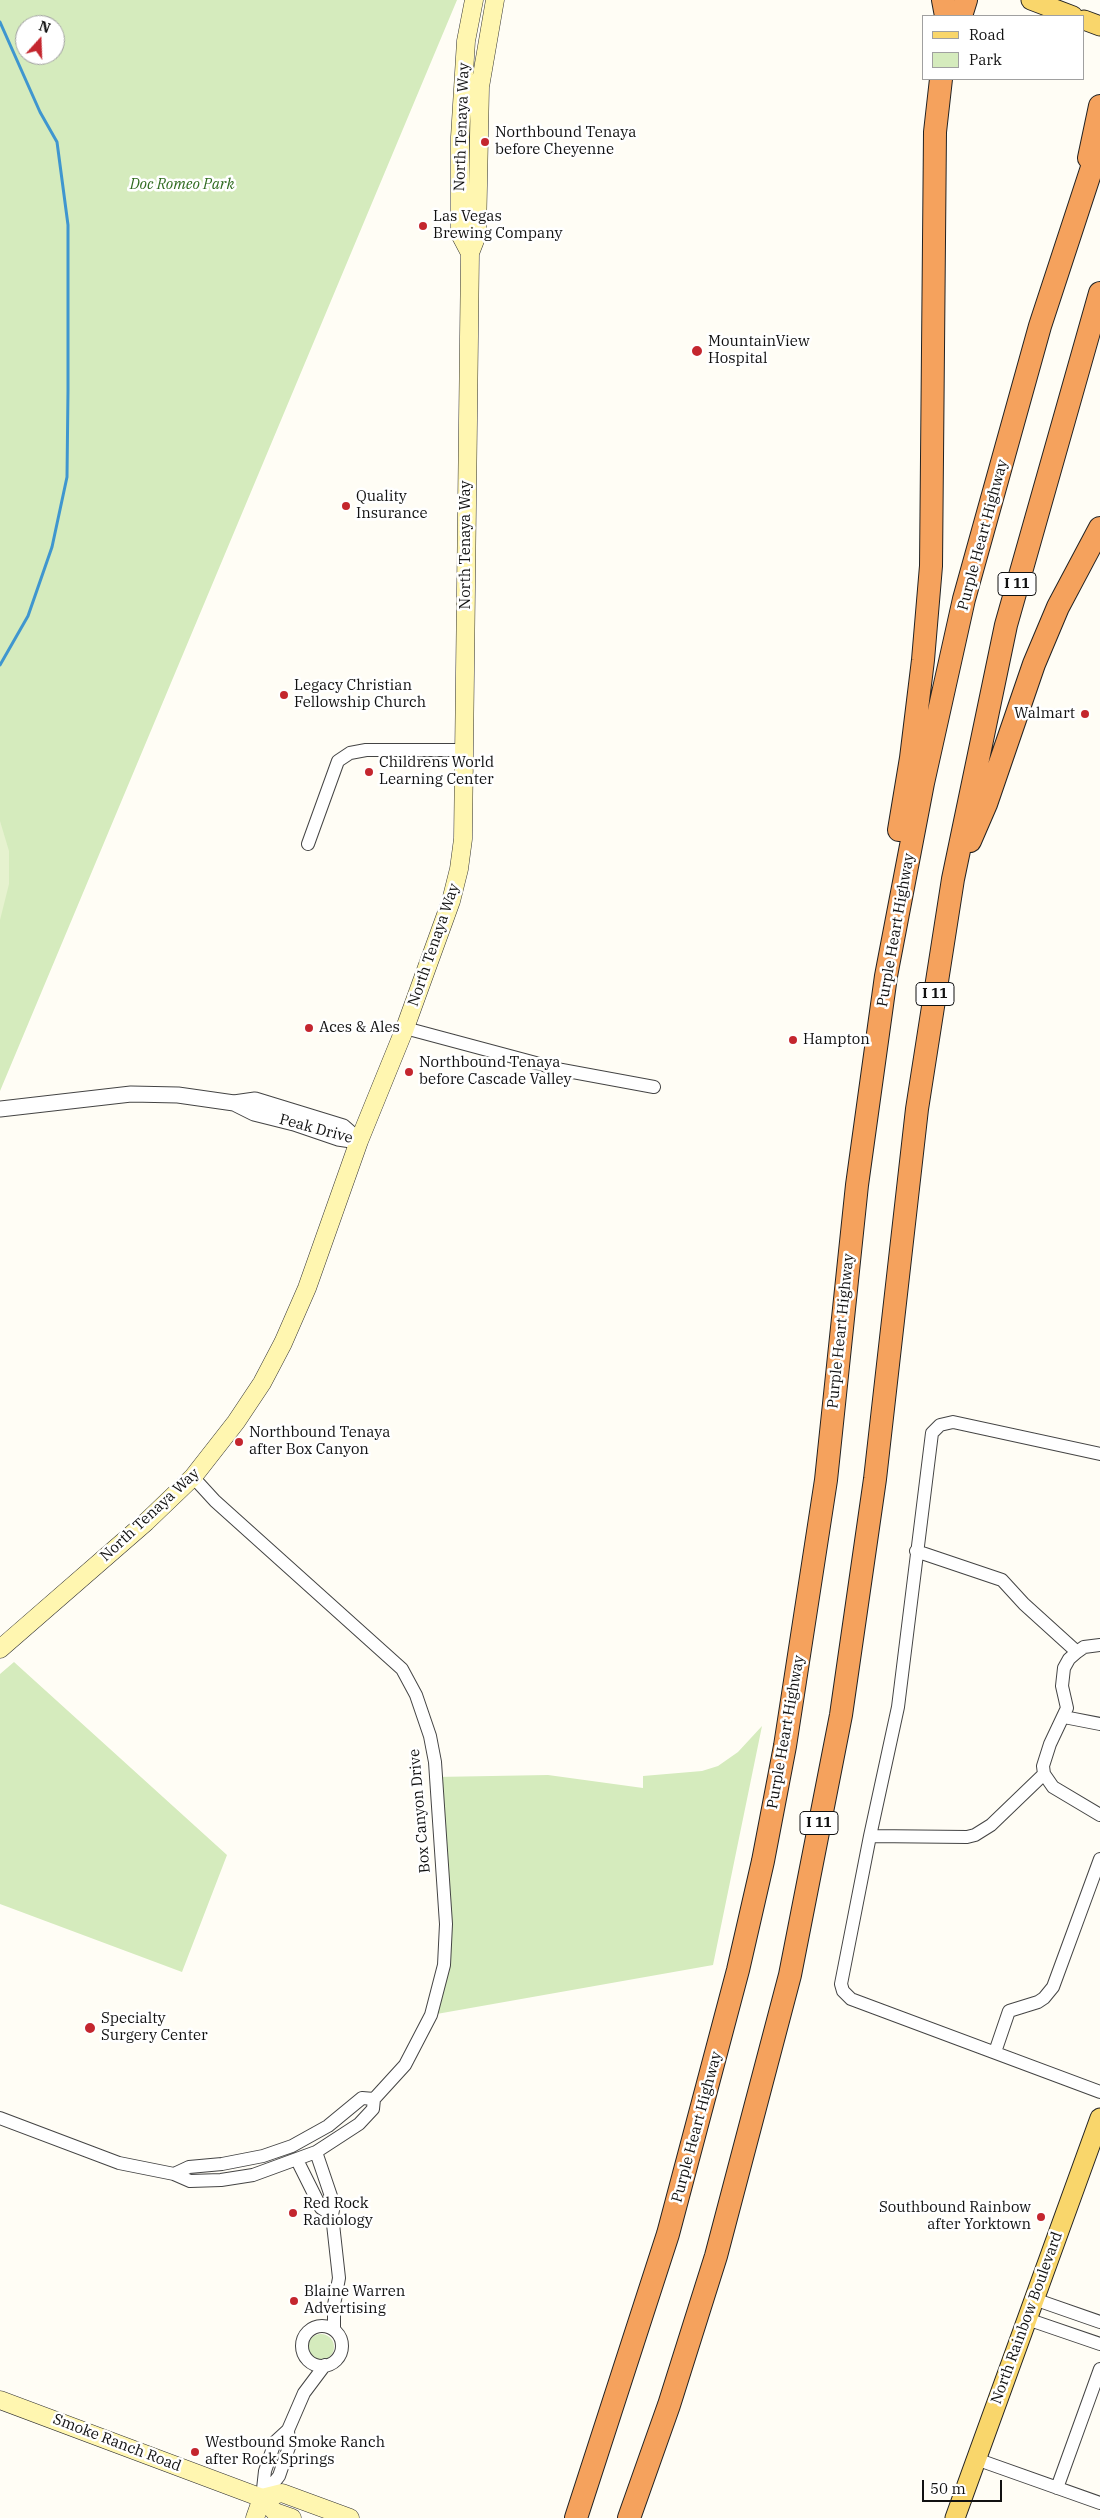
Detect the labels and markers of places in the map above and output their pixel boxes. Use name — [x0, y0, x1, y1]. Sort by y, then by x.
place label: Northbound Tenaya before Cheyenne — [495, 124, 636, 159]
marker: Northbound Tenaya before Cheyenne — [479, 136, 491, 148]
place label: Las Vegas Brewing Company — [433, 208, 563, 243]
marker: Las Vegas Brewing Company — [417, 220, 429, 232]
place label: MountainView Hospital — [708, 333, 810, 368]
marker: MountainView Hospital — [690, 344, 704, 358]
place label: Quality Insurance — [356, 488, 427, 523]
marker: Quality Insurance — [340, 500, 352, 512]
place label: Legacy Christian Fellowship Church — [294, 677, 426, 712]
marker: Legacy Christian Fellowship Church — [278, 689, 290, 701]
place label: Walmart — [1014, 705, 1075, 723]
marker: Walmart — [1079, 708, 1091, 720]
place label: Childrens World Learning Center — [379, 754, 494, 789]
marker: Childrens World Learning Center — [363, 766, 375, 778]
place label: Aces & Ales — [319, 1019, 400, 1037]
marker: Aces & Ales — [303, 1022, 315, 1034]
place label: Hampton — [803, 1031, 870, 1049]
marker: Hampton — [787, 1034, 799, 1046]
place label: Northbound Tenaya before Cascade Valley — [419, 1054, 572, 1089]
marker: Northbound Tenaya before Cascade Valley — [403, 1066, 415, 1078]
place label: Northbound Tenaya after Box Canyon — [249, 1424, 390, 1459]
marker: Northbound Tenaya after Box Canyon — [233, 1436, 245, 1448]
place label: Specialty Surgery Center — [101, 2010, 208, 2045]
marker: Specialty Surgery Center — [83, 2021, 97, 2035]
place label: Red Rock Radiology — [303, 2195, 373, 2230]
place label: Southbound Rainbow after Yorktown — [879, 2199, 1031, 2234]
marker: Red Rock Radiology — [287, 2207, 299, 2219]
marker: Southbound Rainbow after Yorktown — [1035, 2211, 1047, 2223]
place label: Blaine Warren Advertising — [304, 2283, 405, 2318]
marker: Blaine Warren Advertising — [288, 2295, 300, 2307]
place label: Westbound Smoke Ranch after Rock Springs — [205, 2434, 385, 2469]
marker: Westbound Smoke Ranch after Rock Springs — [189, 2446, 201, 2458]

